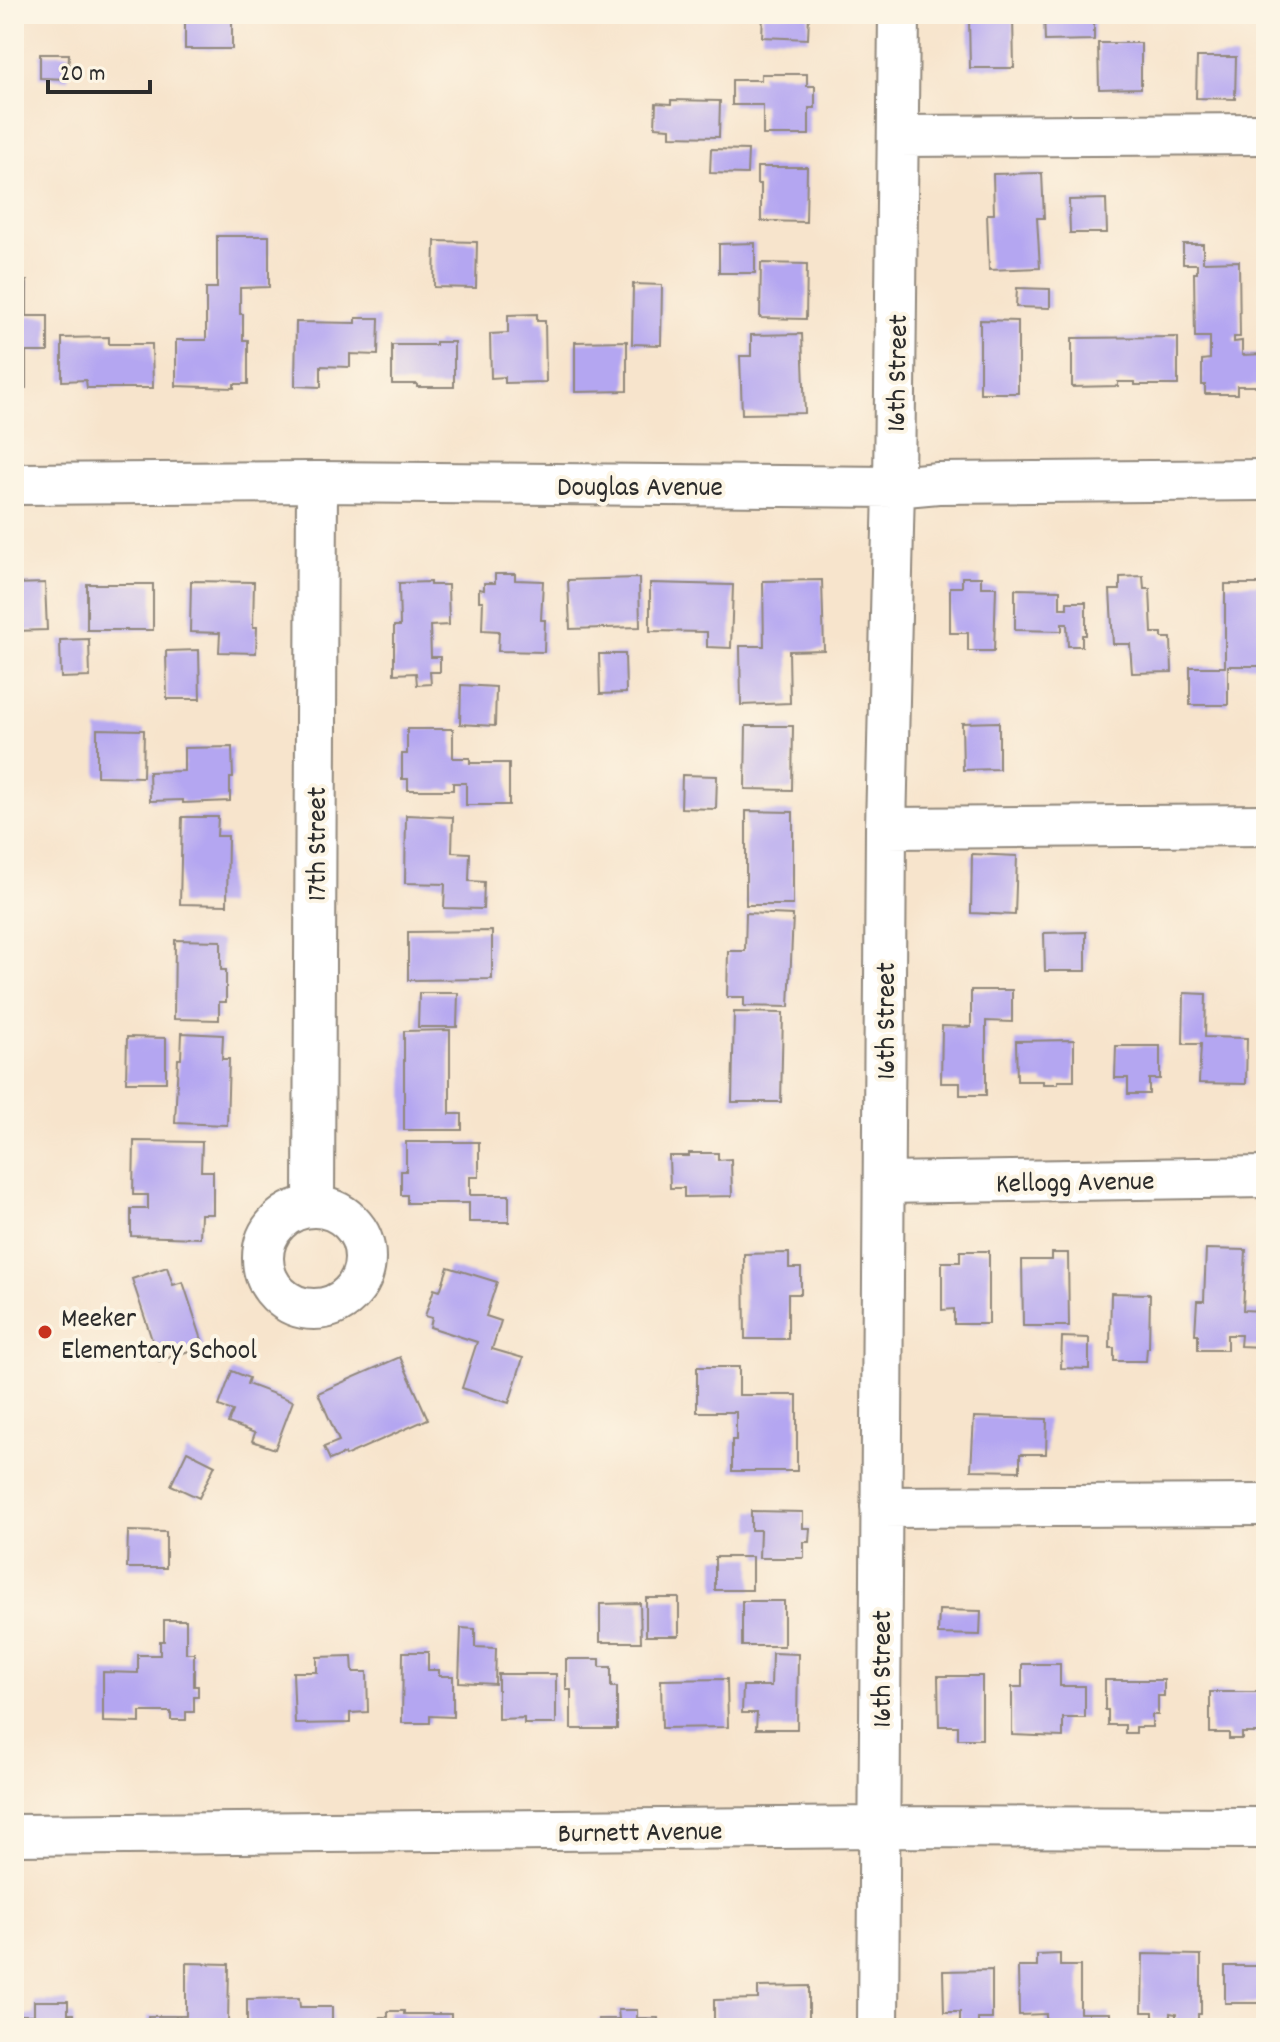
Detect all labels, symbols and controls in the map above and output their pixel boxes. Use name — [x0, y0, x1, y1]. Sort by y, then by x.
scale bar — [48, 44, 150, 94]
text: 20 m — [60, 58, 106, 92]
street label: 16th Street — [879, 314, 921, 432]
street label: Douglas Avenue — [557, 470, 723, 510]
street label: 17th Street — [300, 787, 340, 901]
street label: 16th Street — [869, 962, 909, 1080]
street label: Kellogg Avenue — [995, 1164, 1155, 1206]
place label: Meeker Elementary School — [61, 1301, 257, 1373]
marker: Meeker Elementary School — [36, 1323, 54, 1341]
street label: 16th Street — [865, 1610, 905, 1728]
street label: Burnett Avenue — [557, 1814, 723, 1856]

